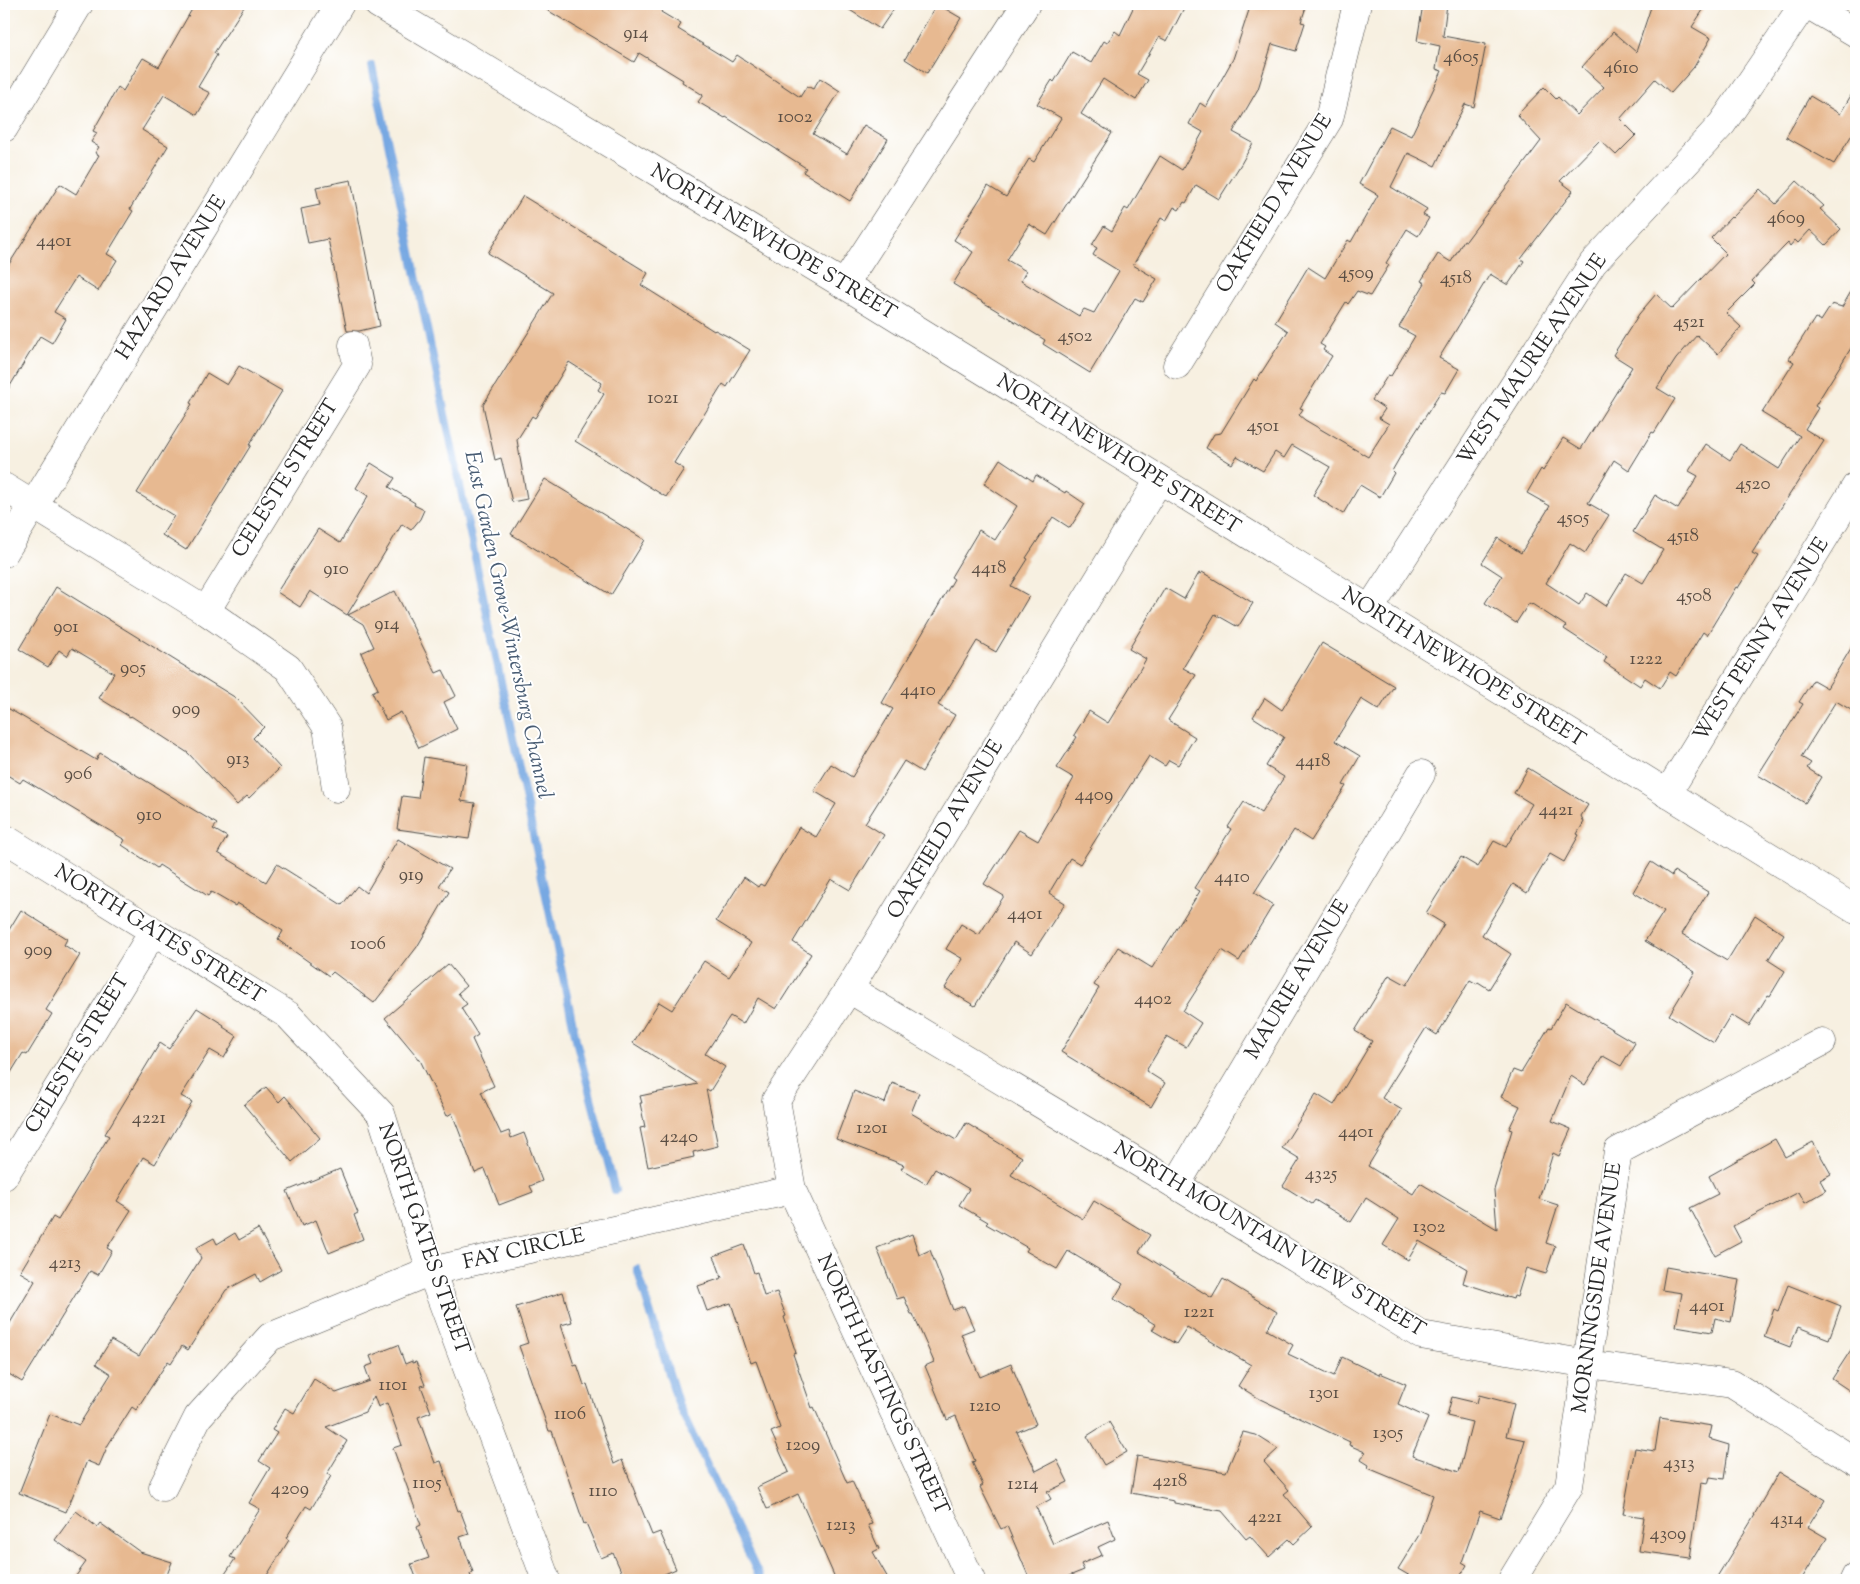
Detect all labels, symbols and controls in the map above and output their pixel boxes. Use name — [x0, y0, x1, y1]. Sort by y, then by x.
house number: 914 — [623, 20, 649, 47]
house number: 4605 — [1443, 44, 1479, 71]
house number: 4610 — [1604, 55, 1638, 82]
house number: 1002 — [777, 104, 813, 131]
street label: OAKFIELD AVENUE — [1210, 108, 1341, 299]
street label: NORTH NEWHOPE STREET — [644, 157, 902, 329]
street label: HAZARD AVENUE — [109, 190, 235, 366]
house number: 4609 — [1767, 205, 1805, 232]
house number: 4401 — [36, 228, 72, 255]
street label: WEST MAURIE AVENUE — [1451, 248, 1615, 472]
house number: 4509 — [1338, 260, 1374, 287]
house number: 4518 — [1440, 265, 1472, 292]
house number: 4521 — [1673, 309, 1705, 336]
house number: 4502 — [1058, 323, 1093, 350]
street label: NORTH NEWHOPE STREET — [990, 367, 1246, 543]
house number: 1021 — [647, 385, 679, 412]
street label: CELESTE STREET — [225, 394, 347, 564]
house number: 4501 — [1247, 413, 1280, 440]
water label: East Garden Grove-Wintersburg Channel — [454, 448, 560, 802]
house number: 4520 — [1735, 471, 1771, 498]
house number: 4505 — [1557, 505, 1590, 532]
house number: 4518 — [1667, 523, 1699, 550]
street label: WEST PENNY AVENUE — [1687, 532, 1837, 748]
house number: 4418 — [971, 555, 1007, 582]
house number: 910 — [323, 556, 349, 583]
street label: NORTH NEWHOPE STREET — [1335, 580, 1591, 756]
house number: 4508 — [1676, 583, 1712, 610]
house number: 914 — [374, 611, 400, 638]
house number: 901 — [53, 614, 79, 641]
house number: 1222 — [1629, 646, 1663, 673]
house number: 905 — [120, 655, 146, 682]
house number: 4410 — [900, 677, 936, 704]
house number: 909 — [172, 696, 200, 723]
street label: OAKFIELD AVENUE — [881, 734, 1012, 925]
house number: 913 — [226, 746, 250, 773]
house number: 4418 — [1295, 748, 1331, 775]
house number: 906 — [64, 761, 92, 788]
house number: 4409 — [1075, 782, 1113, 809]
house number: 4421 — [1539, 797, 1574, 824]
house number: 910 — [136, 802, 162, 829]
street label: NORTH GATES STREET — [48, 858, 270, 1012]
house number: 919 — [399, 862, 423, 889]
house number: 4410 — [1214, 864, 1250, 891]
street label: MAURIE AVENUE — [1238, 894, 1358, 1066]
house number: 4401 — [1007, 901, 1043, 928]
house number: 1006 — [350, 931, 386, 958]
house number: 909 — [24, 937, 52, 964]
street label: CELESTE STREET — [18, 968, 138, 1140]
house number: 4402 — [1134, 986, 1172, 1013]
house number: 4221 — [132, 1105, 166, 1132]
house number: 1201 — [856, 1115, 888, 1142]
street label: NORTH GATES STREET — [369, 1119, 477, 1359]
house number: 4401 — [1338, 1119, 1374, 1146]
house number: 4240 — [660, 1124, 698, 1151]
street label: NORTH MOUNTAIN VIEW STREET — [1107, 1135, 1431, 1346]
street label: MORNINGSIDE AVENUE — [1566, 1160, 1631, 1415]
house number: 4325 — [1305, 1161, 1338, 1188]
house number: 1302 — [1413, 1214, 1445, 1241]
street label: FAY CIRCLE — [460, 1221, 588, 1279]
house number: 4213 — [49, 1250, 81, 1277]
street label: NORTH HASTINGS STREET — [808, 1250, 956, 1521]
house number: 4401 — [1689, 1293, 1725, 1320]
house number: 1221 — [1184, 1299, 1215, 1326]
house number: 1101 — [378, 1372, 408, 1399]
house number: 1301 — [1309, 1380, 1340, 1407]
house number: 1210 — [969, 1393, 1001, 1420]
house number: 1106 — [554, 1401, 586, 1428]
house number: 1305 — [1373, 1420, 1404, 1447]
house number: 1209 — [786, 1432, 820, 1459]
house number: 4313 — [1663, 1450, 1695, 1477]
house number: 4218 — [1153, 1468, 1187, 1495]
house number: 1105 — [412, 1470, 442, 1497]
house number: 1214 — [1007, 1471, 1039, 1498]
house number: 4209 — [271, 1476, 309, 1503]
house number: 1110 — [588, 1478, 618, 1505]
house number: 4221 — [1248, 1504, 1282, 1531]
house number: 4314 — [1770, 1506, 1804, 1533]
house number: 1213 — [826, 1512, 856, 1539]
house number: 4309 — [1650, 1521, 1686, 1548]

